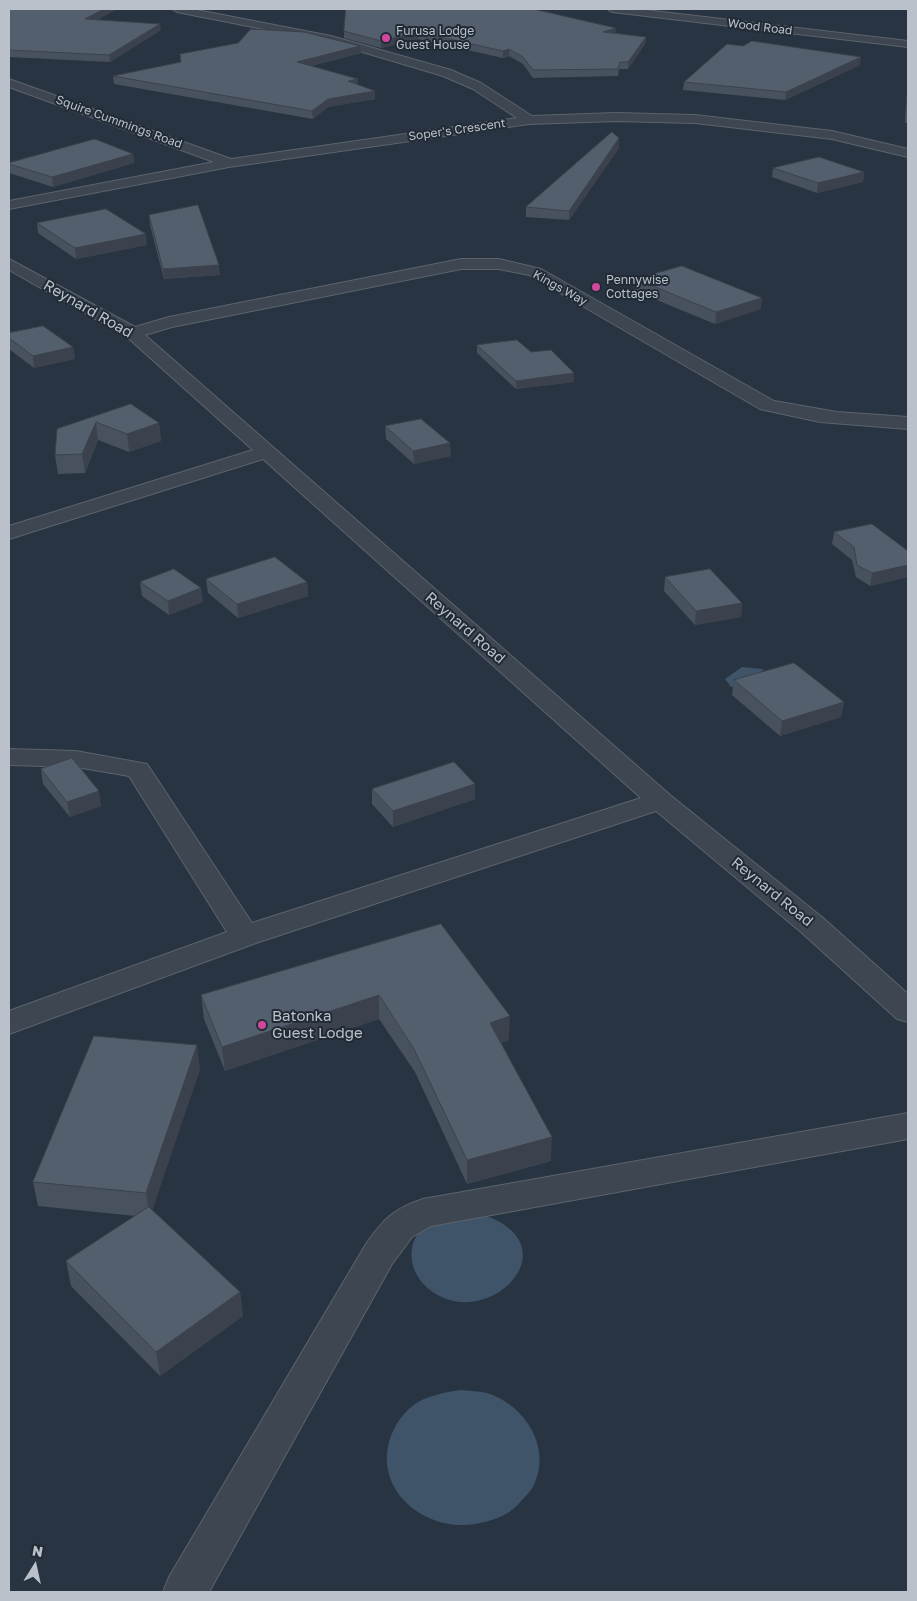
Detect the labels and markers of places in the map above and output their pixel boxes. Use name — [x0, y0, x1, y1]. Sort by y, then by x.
place label: Furusa Lodge Guest House — [396, 24, 474, 52]
marker: Furusa Lodge Guest House — [380, 32, 392, 44]
place label: Pennywise Cottages — [606, 273, 668, 301]
marker: Pennywise Cottages — [590, 281, 602, 293]
place label: Batonka Guest Lodge — [272, 1007, 363, 1042]
marker: Batonka Guest Lodge — [256, 1019, 268, 1031]

